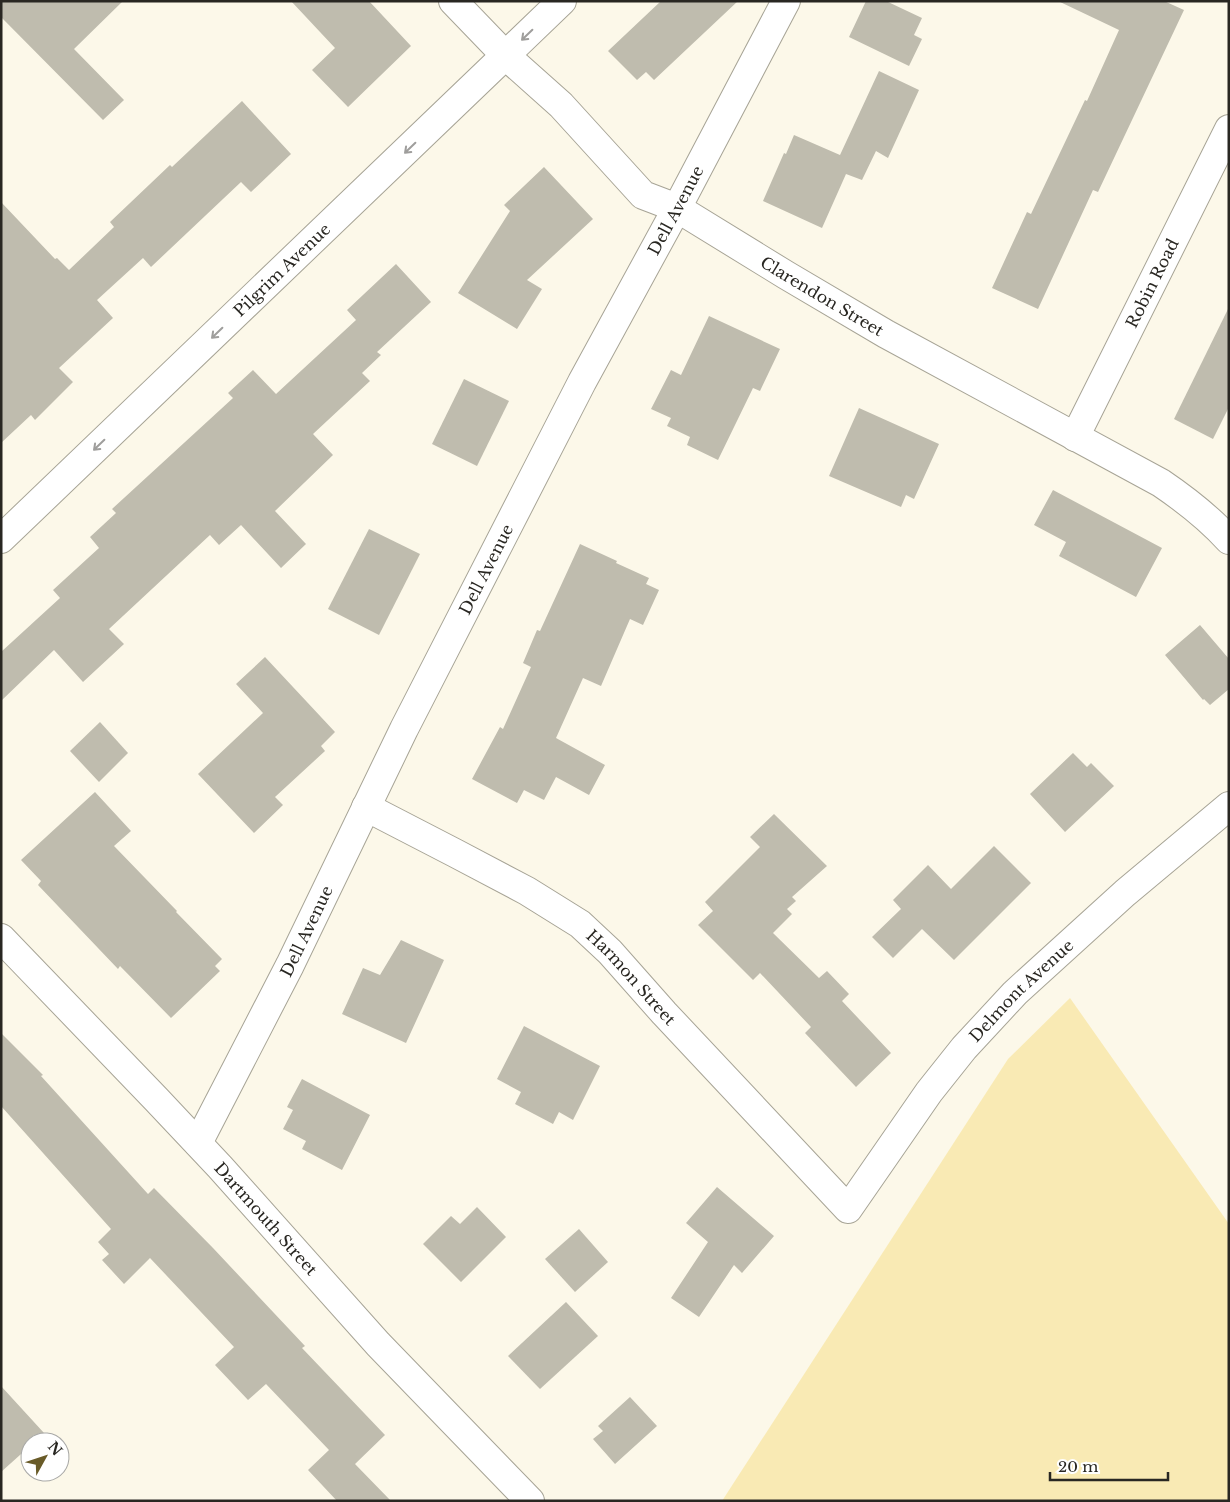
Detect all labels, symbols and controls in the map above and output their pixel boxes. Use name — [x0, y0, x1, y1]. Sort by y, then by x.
one-way arrow — [521, 29, 533, 41]
one-way arrow — [404, 142, 416, 154]
street label: Dell Avenue — [643, 162, 708, 258]
street label: Pilgrim Avenue — [229, 219, 334, 321]
street label: Robin Road — [1121, 235, 1183, 331]
street label: Clarendon Street — [757, 252, 887, 340]
one-way arrow — [210, 327, 223, 339]
one-way arrow — [93, 439, 106, 451]
street label: Dell Avenue — [455, 521, 517, 618]
street label: Dell Avenue — [276, 882, 337, 980]
street label: Harmon Street — [582, 925, 680, 1029]
street label: Delmont Avenue — [965, 935, 1077, 1046]
street label: Dartmouth Street — [210, 1158, 322, 1279]
north arrow — [20, 1432, 70, 1482]
text: N — [44, 1438, 66, 1459]
scale bar — [1050, 1450, 1168, 1482]
text: 20 m — [1058, 1457, 1098, 1476]

